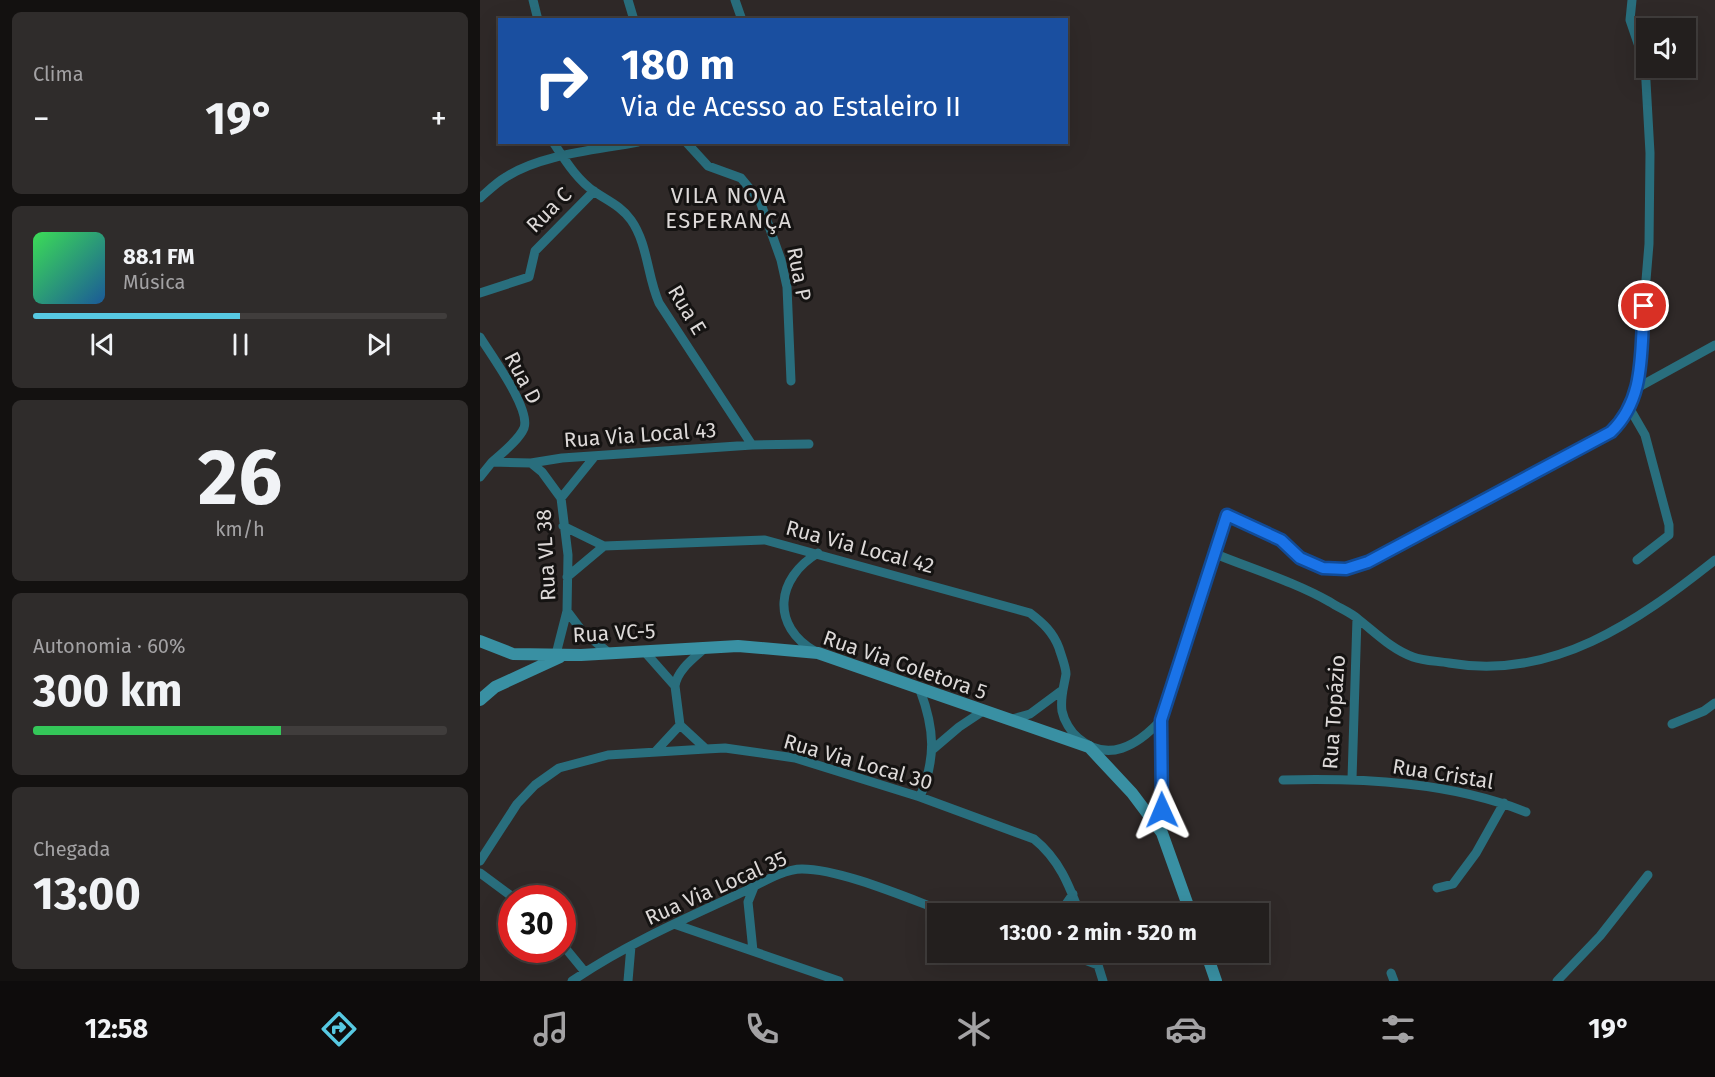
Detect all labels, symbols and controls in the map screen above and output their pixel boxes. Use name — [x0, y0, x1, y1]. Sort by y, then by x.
map controls — [1636, 18, 1696, 78]
button: sound — [1636, 18, 1696, 78]
text: 180 m — [621, 40, 735, 90]
icon: right — [522, 42, 600, 120]
text: Clima — [33, 62, 84, 86]
text: Via de Acesso ao Estaleiro II — [621, 91, 961, 123]
text: 19° — [205, 92, 275, 146]
text: − — [33, 99, 50, 139]
text: + — [431, 99, 447, 139]
street label: Rua C — [521, 182, 577, 238]
district label: VILA NOVA ESPERANÇA — [665, 182, 793, 235]
text: 88.1 FM — [123, 243, 195, 270]
street label: Rua P — [781, 245, 817, 303]
text: Música — [123, 270, 185, 294]
pin — [1618, 280, 1669, 331]
street label: Rua E — [662, 281, 712, 339]
icon: arrive — [1627, 289, 1660, 322]
icon: previous — [86, 328, 119, 361]
icon: pause — [224, 328, 257, 361]
icon: next — [362, 328, 395, 361]
street label: Rua D — [499, 347, 547, 409]
street label: Rua Via Local 43 — [563, 417, 717, 453]
text: 26 — [198, 431, 282, 525]
street label: Rua VL 38 — [531, 509, 561, 601]
street label: Rua Via Local 42 — [783, 515, 937, 579]
text: km/h — [215, 517, 265, 541]
street label: Rua VC-5 — [572, 618, 656, 648]
street label: Rua Via Coletora 5 — [819, 625, 991, 705]
text: Autonomia · 60% — [33, 634, 186, 658]
street label: Rua Topázio — [1317, 654, 1351, 770]
text: 300 km — [33, 664, 183, 718]
street label: Rua Via Local 30 — [781, 728, 935, 796]
street label: Rua Cristal — [1391, 753, 1495, 795]
position arrow — [1130, 778, 1194, 842]
text: Chegada — [33, 837, 110, 861]
street label: Rua Via Local 35 — [641, 845, 791, 931]
text: 13:00 — [33, 867, 141, 921]
speed limit sign: 30 — [498, 885, 576, 963]
text: 13:00 · 2 min · 520 m — [999, 919, 1197, 946]
icon: directions — [318, 1008, 360, 1050]
icon: music — [530, 1008, 572, 1050]
icon: phone — [741, 1008, 783, 1050]
icon: climate — [953, 1008, 995, 1050]
icon: car — [1165, 1008, 1207, 1050]
icon: filters — [1377, 1008, 1419, 1050]
text: 12:58 — [85, 1013, 148, 1045]
text: 19° — [1588, 1013, 1630, 1045]

